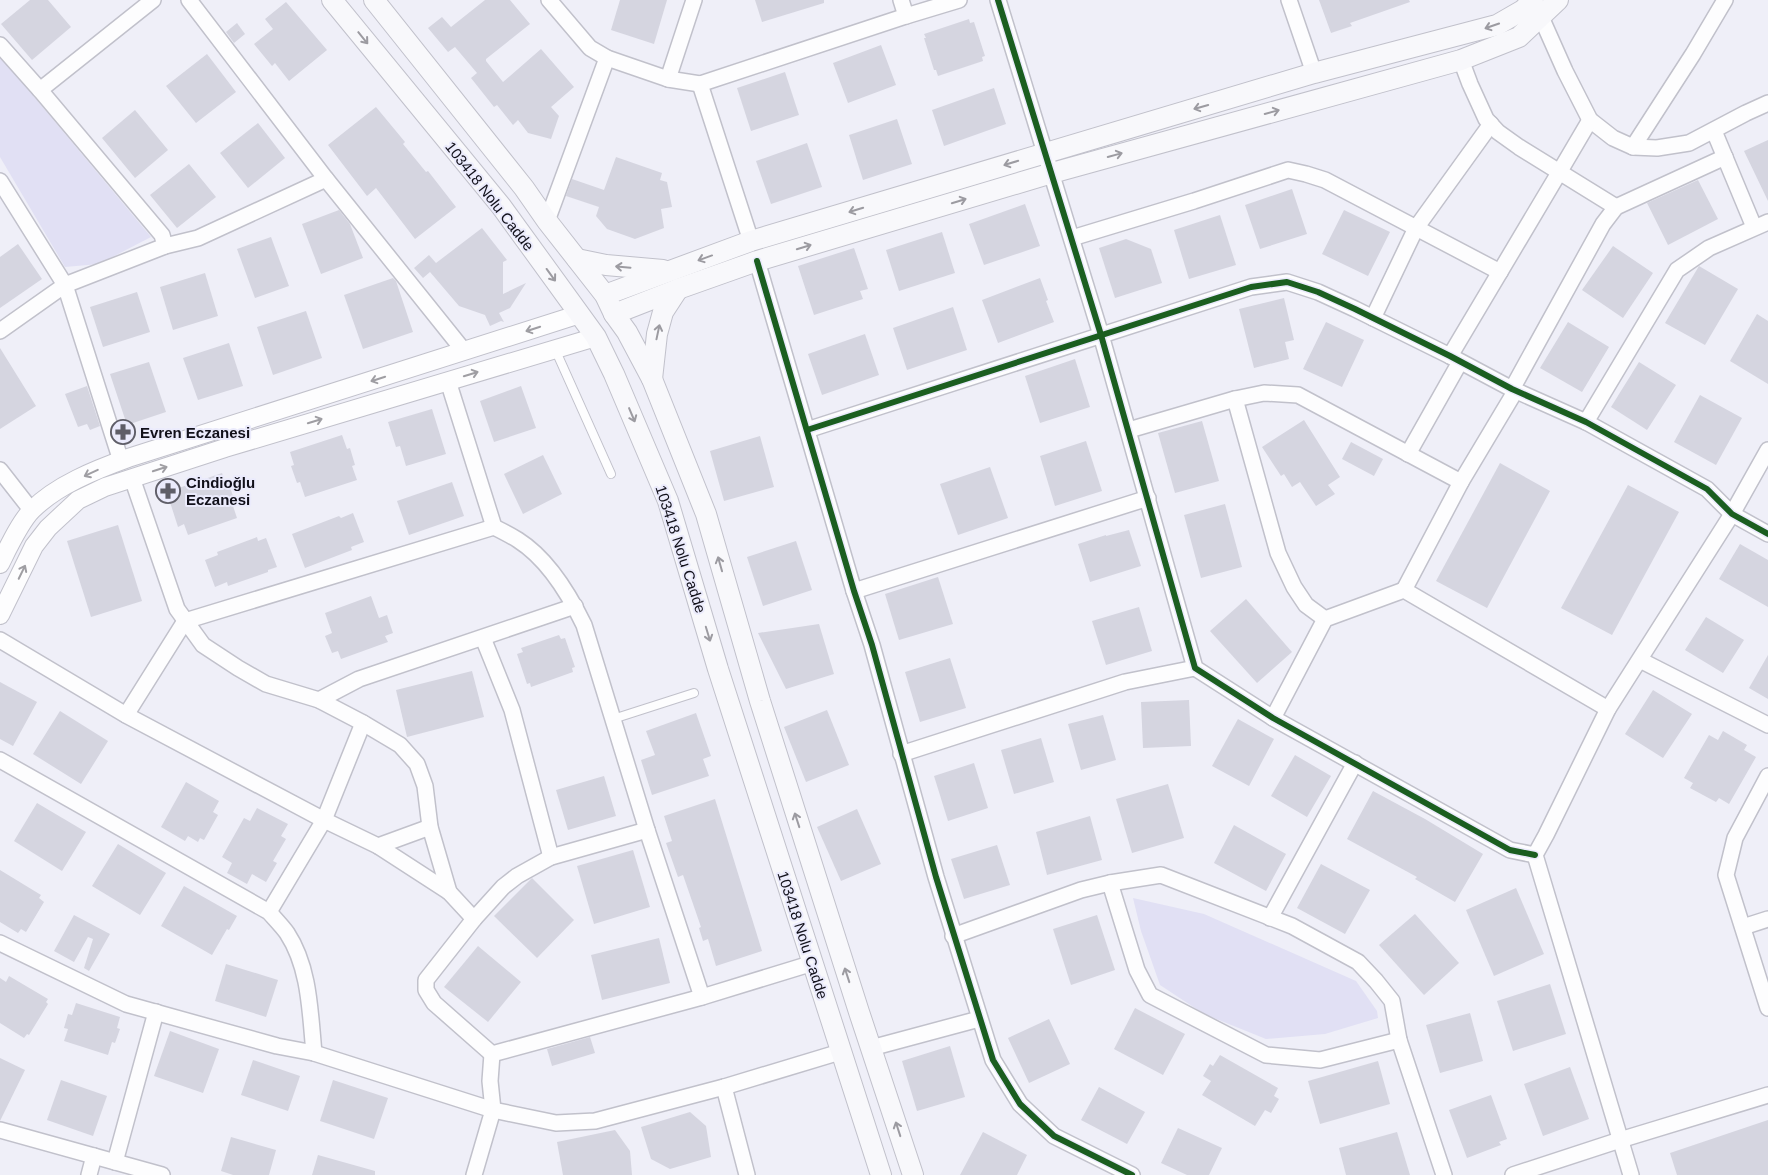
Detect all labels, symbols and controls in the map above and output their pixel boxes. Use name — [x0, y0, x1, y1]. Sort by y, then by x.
one-way arrow — [1485, 22, 1500, 31]
one-way arrow — [357, 31, 368, 44]
one-way arrow — [1193, 102, 1209, 112]
one-way arrow — [1263, 107, 1279, 116]
street label: 103418 Nolu Cadde — [442, 138, 538, 254]
one-way arrow — [1107, 150, 1123, 160]
one-way arrow — [1004, 158, 1020, 168]
one-way arrow — [951, 195, 967, 205]
one-way arrow — [848, 205, 864, 215]
one-way arrow — [795, 242, 811, 252]
one-way arrow — [698, 254, 713, 263]
one-way arrow — [615, 262, 631, 272]
one-way arrow — [546, 268, 556, 282]
one-way arrow — [654, 324, 663, 340]
one-way arrow — [525, 325, 541, 335]
one-way arrow — [463, 369, 478, 378]
one-way arrow — [371, 374, 387, 384]
one-way arrow — [627, 407, 637, 422]
one-way arrow — [307, 415, 323, 425]
pharmacy icon: Evren Eczanesi — [110, 419, 136, 445]
place label: Evren Eczanesi — [140, 424, 250, 441]
one-way arrow — [152, 464, 168, 473]
one-way arrow — [84, 469, 99, 479]
place label: Cindioğlu Eczanesi — [186, 474, 255, 508]
pharmacy icon: Cindioğlu Eczanesi — [155, 478, 181, 504]
street label: 103418 Nolu Cadde — [652, 483, 710, 615]
one-way arrow — [715, 556, 724, 572]
one-way arrow — [18, 565, 27, 580]
one-way arrow — [703, 626, 713, 642]
one-way arrow — [792, 812, 802, 828]
street label: 103418 Nolu Cadde — [774, 869, 832, 1001]
one-way arrow — [841, 967, 851, 983]
one-way arrow — [893, 1121, 902, 1137]

